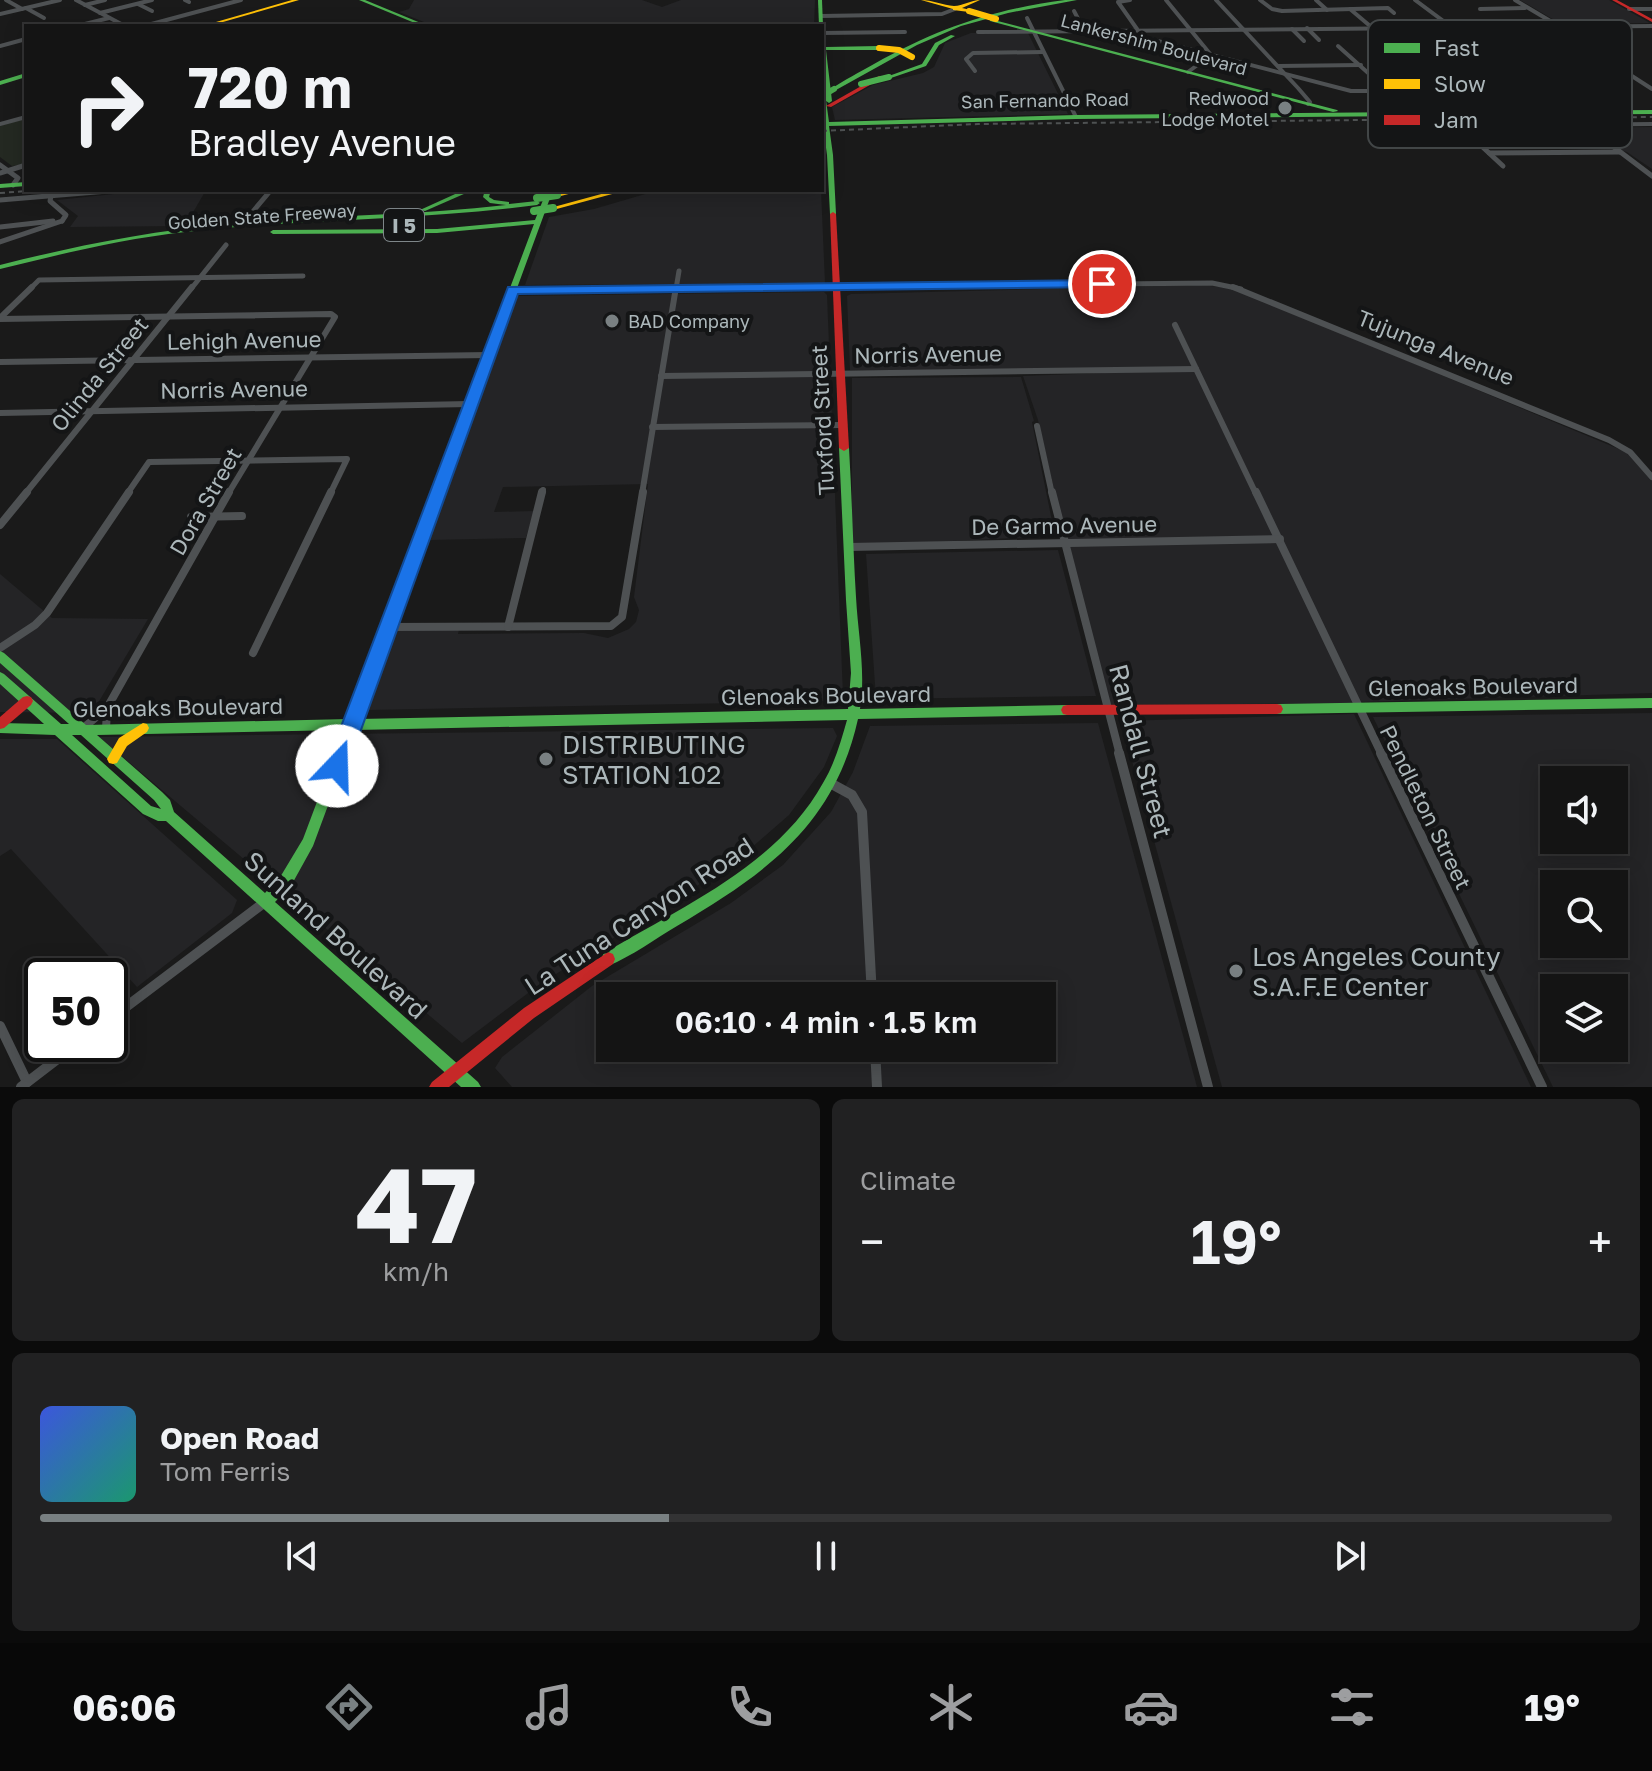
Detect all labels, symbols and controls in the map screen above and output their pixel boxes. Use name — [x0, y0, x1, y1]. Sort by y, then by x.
street label: Lankershim Boulevard — [1058, 9, 1250, 79]
legend — [1368, 20, 1632, 148]
text: Fast — [1434, 34, 1480, 61]
text: 720 m — [188, 53, 352, 120]
icon: right — [56, 56, 160, 160]
text: Slow — [1434, 70, 1486, 97]
place label: Redwood Lodge Motel — [1161, 87, 1269, 130]
street label: San Fernando Road — [961, 88, 1129, 112]
marker: Redwood Lodge Motel — [1276, 99, 1294, 117]
text: Jam — [1434, 106, 1478, 133]
text: Bradley Avenue — [188, 121, 456, 164]
street label: Golden State Freeway — [167, 198, 357, 234]
road number: I 5 — [384, 209, 424, 241]
pin — [1068, 250, 1136, 318]
icon: arrive — [1080, 262, 1124, 306]
street label: Tujunga Avenue — [1354, 303, 1518, 391]
place label: BAD Company — [628, 310, 750, 332]
street label: Olinda Street — [45, 311, 153, 437]
marker: BAD Company — [603, 312, 621, 330]
street label: Lehigh Avenue — [166, 325, 322, 355]
street label: Norris Avenue — [854, 339, 1002, 369]
street label: Tuxford Street — [805, 344, 839, 496]
street label: Norris Avenue — [160, 374, 308, 404]
street label: Dora Street — [163, 442, 247, 560]
street label: De Garmo Avenue — [971, 510, 1157, 540]
street label: Randall Street — [1103, 661, 1179, 841]
street label: Glenoaks Boulevard — [1368, 671, 1578, 701]
street label: Glenoaks Boulevard — [721, 680, 931, 710]
street label: Glenoaks Boulevard — [73, 692, 283, 722]
street label: Pendleton Street — [1374, 720, 1478, 894]
position arrow — [295, 724, 379, 808]
place label: DISTRIBUTING STATION 102 — [562, 729, 745, 790]
marker: DISTRIBUTING STATION 102 — [537, 750, 555, 768]
map controls — [1540, 766, 1628, 1062]
button: sound — [1540, 766, 1628, 854]
street label: La Tuna Canyon Road — [519, 830, 759, 1002]
street label: Sunland Boulevard — [238, 845, 434, 1025]
button: search — [1540, 870, 1628, 958]
place label: Los Angeles County S.A.F.E Center — [1252, 941, 1501, 1002]
speed limit sign: 50 — [24, 958, 128, 1062]
marker: Los Angeles County S.A.F.E Center — [1227, 962, 1245, 980]
button: layers — [1540, 974, 1628, 1062]
text: 06:10 · 4 min · 1.5 km — [675, 1004, 977, 1040]
text: 47 — [355, 1141, 477, 1266]
text: Climate — [860, 1165, 956, 1196]
text: 19° — [1190, 1205, 1282, 1277]
text: − — [860, 1215, 884, 1268]
text: + — [1588, 1215, 1612, 1268]
text: km/h — [383, 1256, 449, 1287]
text: Open Road — [160, 1420, 319, 1456]
text: Tom Ferris — [160, 1456, 290, 1487]
icon: previous — [280, 1534, 324, 1578]
icon: pause — [804, 1534, 848, 1578]
icon: next — [1328, 1534, 1372, 1578]
icon: directions — [321, 1679, 377, 1735]
icon: music — [521, 1679, 577, 1735]
icon: phone — [722, 1679, 778, 1735]
icon: climate — [923, 1679, 979, 1735]
icon: car — [1123, 1679, 1179, 1735]
icon: filters — [1324, 1679, 1380, 1735]
text: 06:06 — [72, 1686, 176, 1729]
text: 19° — [1524, 1686, 1580, 1729]

